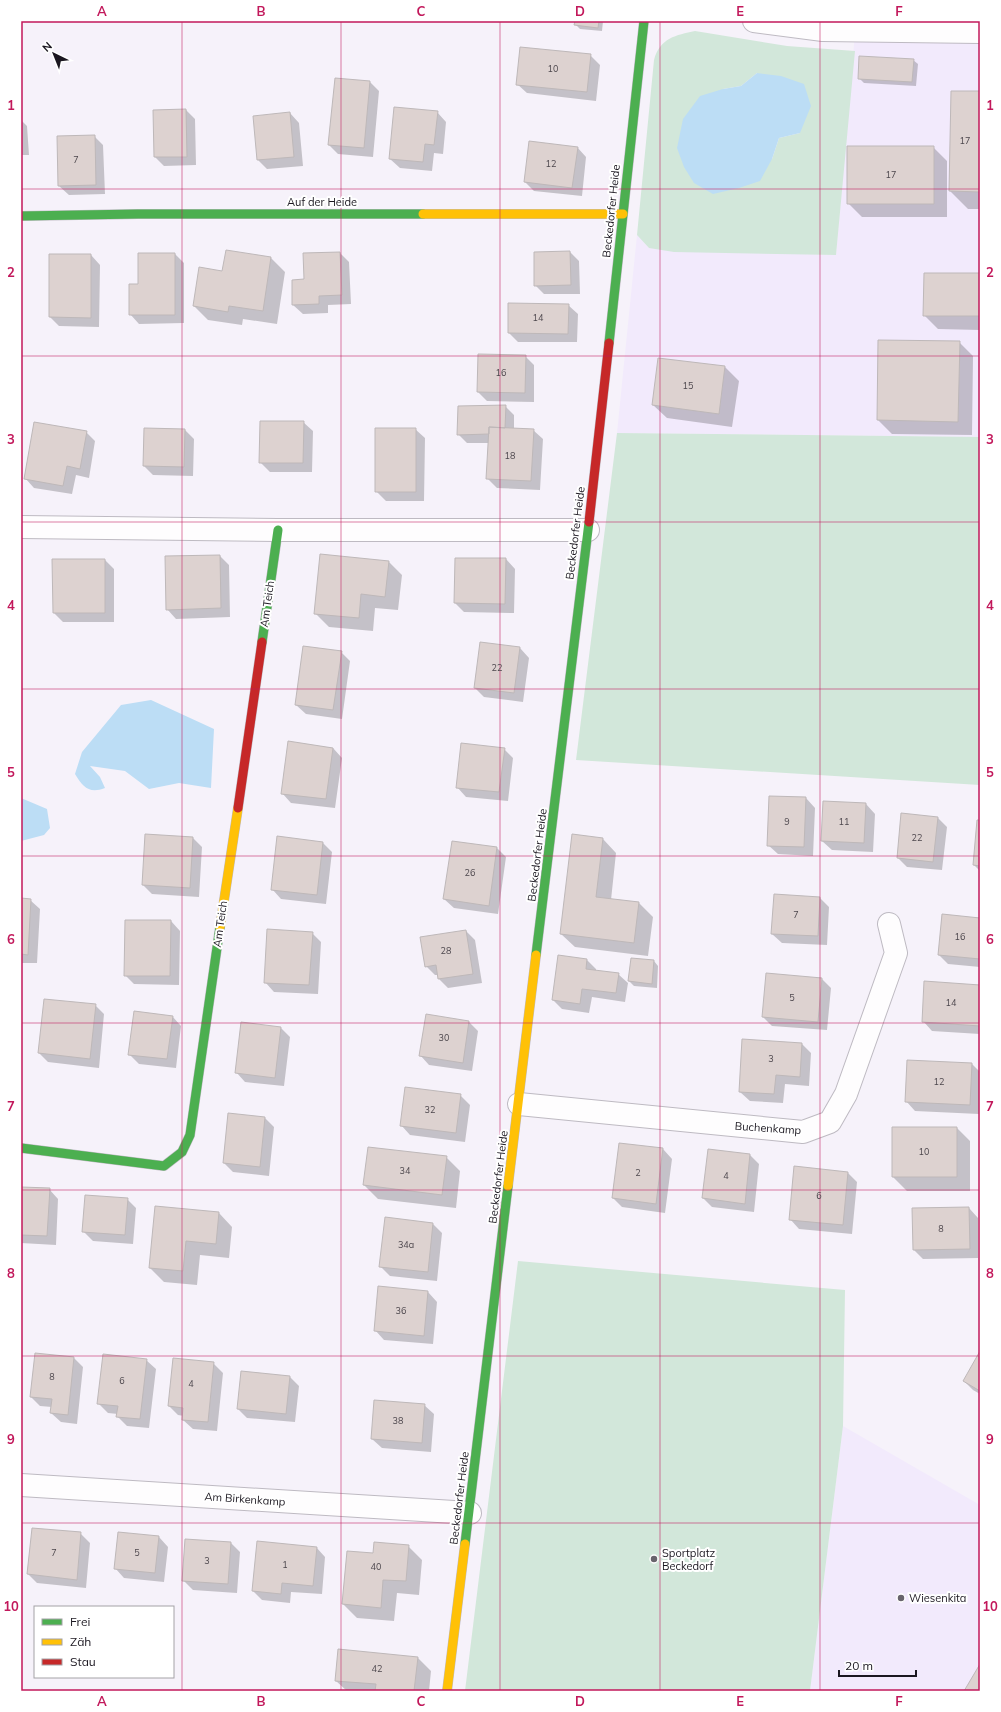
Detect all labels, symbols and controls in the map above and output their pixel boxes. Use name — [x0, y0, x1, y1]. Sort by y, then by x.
text: A — [97, 3, 107, 19]
text: B — [257, 3, 266, 19]
text: C — [417, 3, 426, 19]
text: D — [575, 3, 585, 19]
text: E — [736, 3, 744, 19]
text: F — [895, 3, 903, 19]
north arrow — [34, 34, 74, 74]
text: N — [39, 39, 55, 55]
house number: 10 — [548, 63, 558, 74]
text: 1 — [7, 97, 15, 113]
text: 1 — [986, 97, 994, 113]
house number: 17 — [960, 135, 970, 146]
house number: 7 — [73, 154, 79, 165]
house number: 12 — [546, 158, 556, 169]
street label: Beckedorfer Heide — [599, 164, 623, 258]
house number: 17 — [886, 169, 896, 180]
street label: Auf der Heide — [287, 195, 357, 209]
text: 2 — [7, 264, 15, 280]
text: 2 — [986, 264, 994, 280]
house number: 14 — [533, 312, 544, 323]
house number: 16 — [496, 367, 506, 378]
house number: 15 — [683, 380, 694, 391]
text: 3 — [7, 431, 15, 447]
text: 3 — [986, 431, 994, 447]
house number: 18 — [505, 450, 515, 461]
street label: Beckedorfer Heide — [562, 486, 588, 580]
street label: Am Teich — [257, 580, 277, 628]
text: 4 — [7, 597, 15, 613]
text: 4 — [986, 597, 994, 613]
house number: 22 — [492, 662, 502, 673]
text: 5 — [7, 764, 15, 780]
text: 5 — [986, 764, 994, 780]
street label: Beckedorfer Heide — [524, 808, 550, 902]
house number: 9 — [784, 816, 790, 827]
house number: 11 — [839, 816, 849, 827]
house number: 22 — [912, 832, 922, 843]
house number: 26 — [465, 867, 475, 878]
street label: Am Teich — [210, 900, 230, 948]
house number: 7 — [793, 909, 799, 920]
text: 6 — [7, 931, 15, 947]
house number: 16 — [955, 931, 965, 942]
text: 6 — [986, 931, 994, 947]
house number: 28 — [441, 945, 451, 956]
house number: 5 — [789, 992, 795, 1003]
house number: 14 — [946, 997, 957, 1008]
house number: 30 — [439, 1032, 449, 1043]
house number: 3 — [768, 1053, 774, 1064]
house number: 12 — [934, 1076, 944, 1087]
text: 7 — [7, 1098, 15, 1114]
text: 7 — [986, 1098, 994, 1114]
house number: 32 — [425, 1104, 435, 1115]
street label: Buchenkamp — [734, 1119, 802, 1137]
street label: Beckedorfer Heide — [485, 1130, 511, 1224]
house number: 10 — [919, 1146, 929, 1157]
house number: 34 — [400, 1165, 411, 1176]
house number: 2 — [635, 1167, 641, 1178]
house number: 4 — [723, 1170, 729, 1181]
house number: 6 — [816, 1190, 822, 1201]
house number: 8 — [938, 1223, 944, 1234]
house number: 34a — [398, 1239, 414, 1250]
text: 8 — [7, 1265, 15, 1281]
text: 8 — [986, 1265, 994, 1281]
house number: 36 — [396, 1305, 406, 1316]
house number: 8 — [49, 1371, 55, 1382]
house number: 6 — [119, 1375, 125, 1386]
house number: 4 — [188, 1378, 194, 1389]
house number: 38 — [393, 1415, 403, 1426]
text: 9 — [7, 1431, 15, 1447]
text: 9 — [986, 1431, 994, 1447]
street label: Beckedorfer Heide — [446, 1451, 472, 1545]
street label: Am Birkenkamp — [204, 1489, 286, 1509]
place label: Sportplatz Beckedorf — [662, 1546, 716, 1573]
house number: 7 — [51, 1547, 57, 1558]
house number: 5 — [134, 1547, 140, 1558]
marker: Sportplatz Beckedorf — [649, 1554, 659, 1564]
house number: 3 — [204, 1555, 210, 1566]
house number: 1 — [282, 1559, 288, 1570]
house number: 40 — [371, 1561, 381, 1572]
place label: Wiesenkita — [909, 1591, 966, 1605]
marker: Wiesenkita — [896, 1593, 906, 1603]
text: 10 — [3, 1598, 19, 1614]
text: 10 — [982, 1598, 998, 1614]
legend — [34, 1606, 174, 1678]
text: Frei — [70, 1614, 90, 1629]
text: Zäh — [70, 1634, 91, 1649]
scale bar — [839, 1652, 916, 1678]
text: Stau — [70, 1654, 96, 1669]
text: 20 m — [845, 1658, 873, 1673]
house number: 42 — [372, 1663, 382, 1674]
text: A — [97, 1693, 107, 1709]
text: B — [257, 1693, 266, 1709]
text: C — [417, 1693, 426, 1709]
text: D — [575, 1693, 585, 1709]
text: E — [736, 1693, 744, 1709]
text: F — [895, 1693, 903, 1709]

